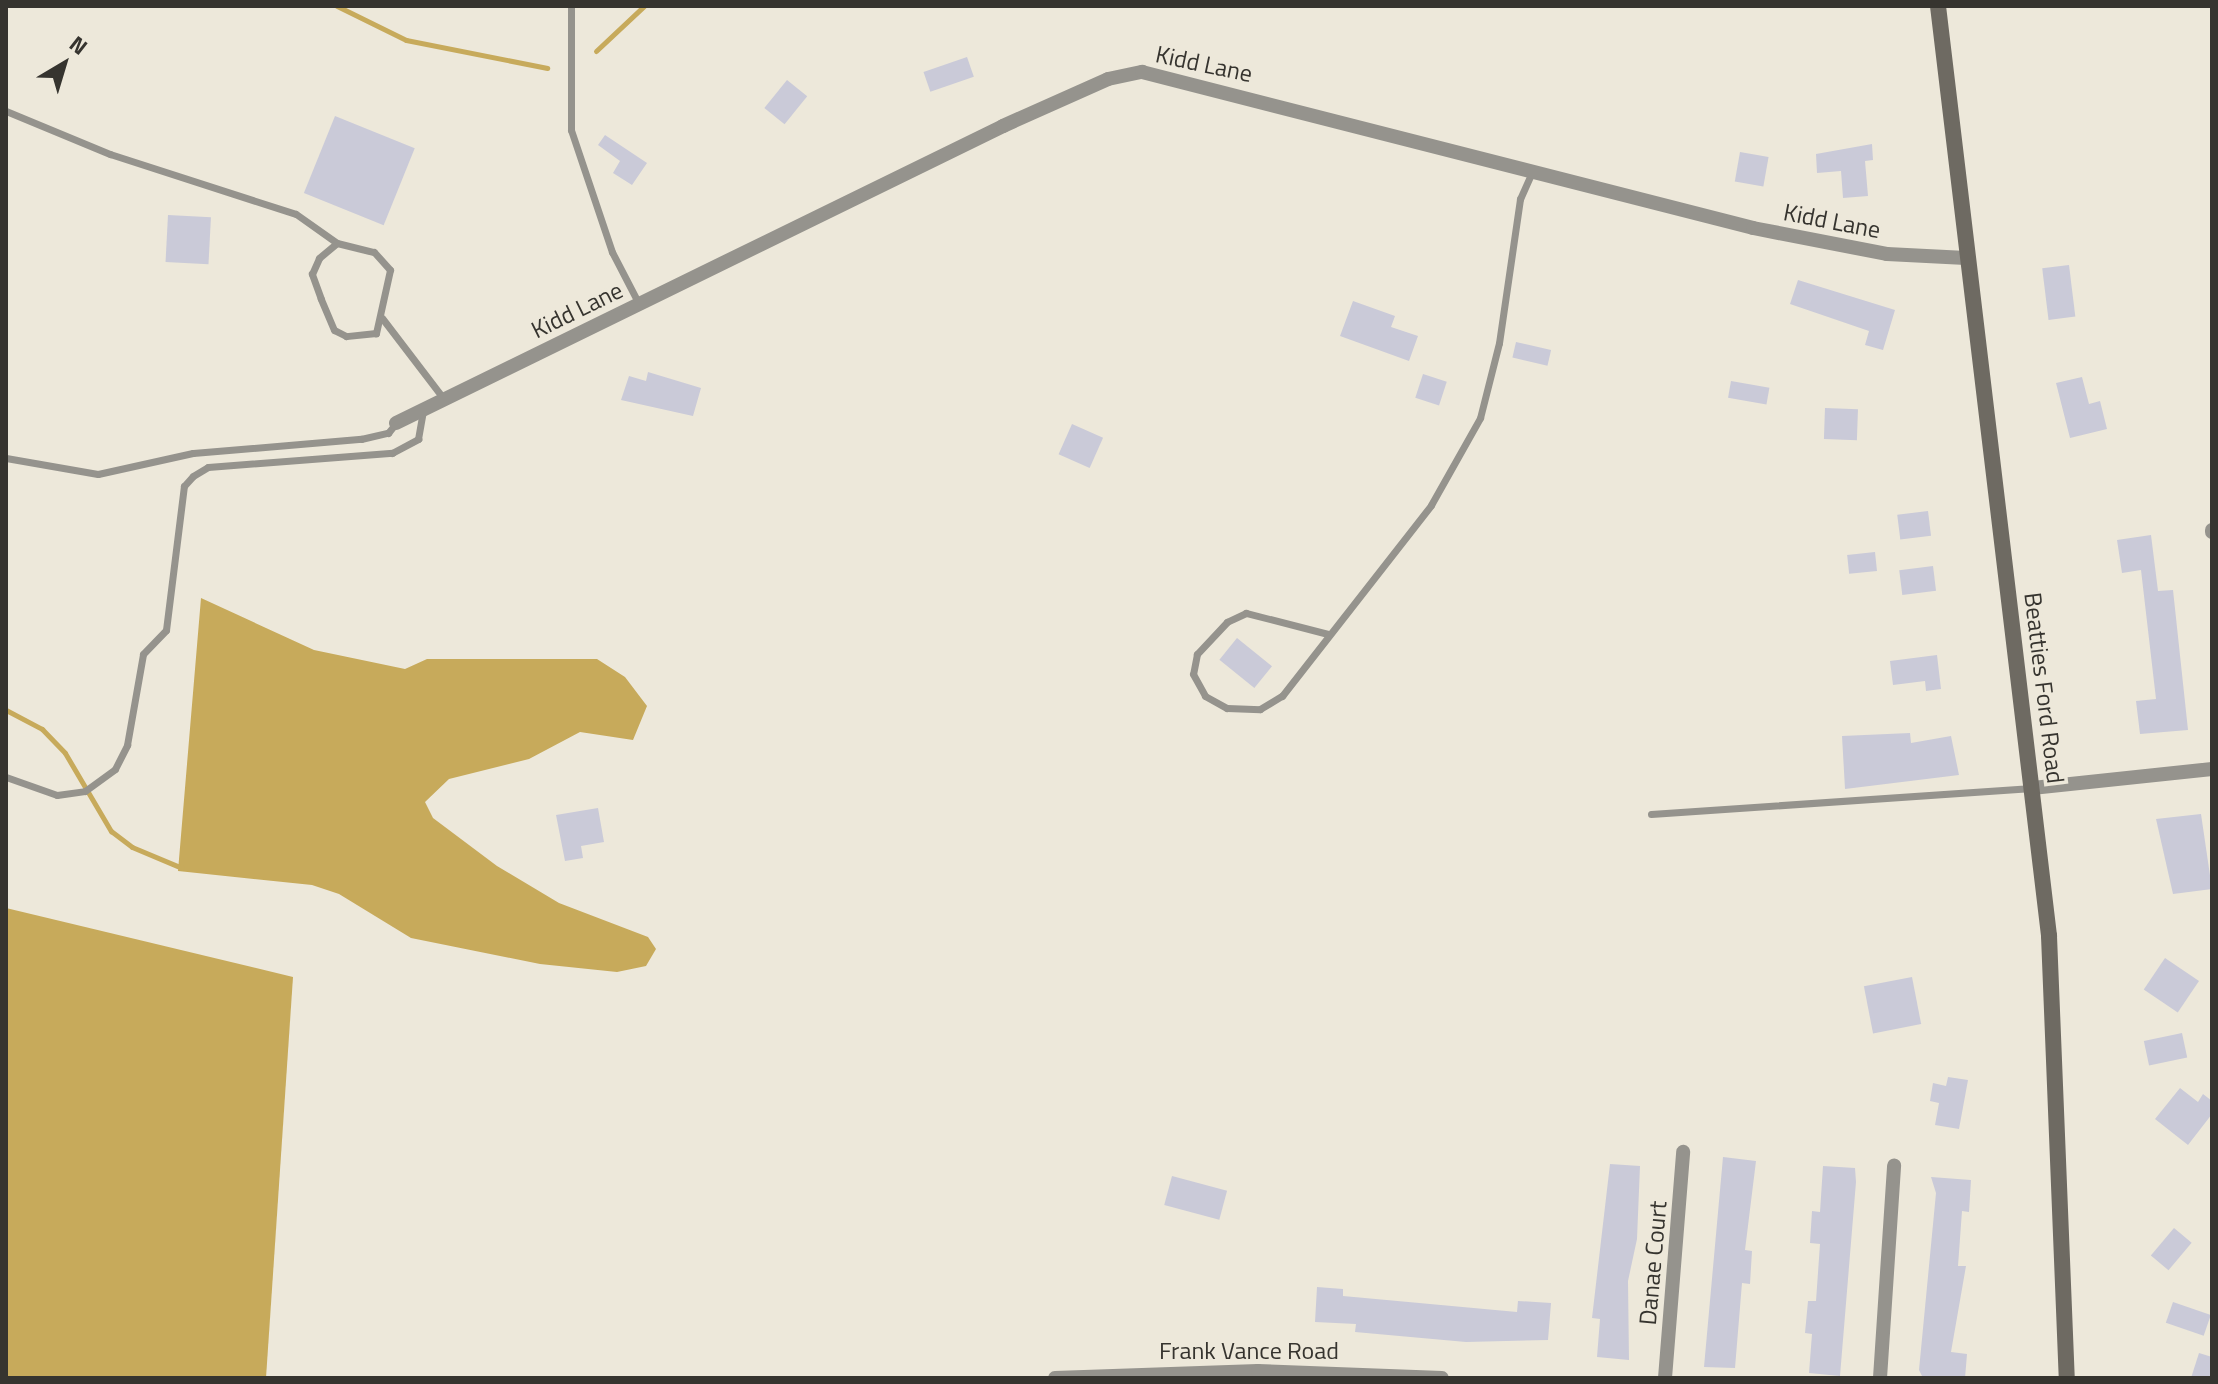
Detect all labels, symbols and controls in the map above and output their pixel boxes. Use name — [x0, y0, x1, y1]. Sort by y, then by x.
north arrow — [24, 24, 104, 104]
text: N — [62, 27, 95, 63]
street label: Kidd Lane — [1153, 40, 1255, 88]
street label: Kidd Lane — [1781, 198, 1883, 244]
street label: Kidd Lane — [527, 276, 627, 344]
street label: Beatties Ford Road — [2018, 591, 2070, 785]
street label: Danae Court — [1633, 1200, 1673, 1326]
street label: Frank Vance Road — [1159, 1337, 1339, 1365]

